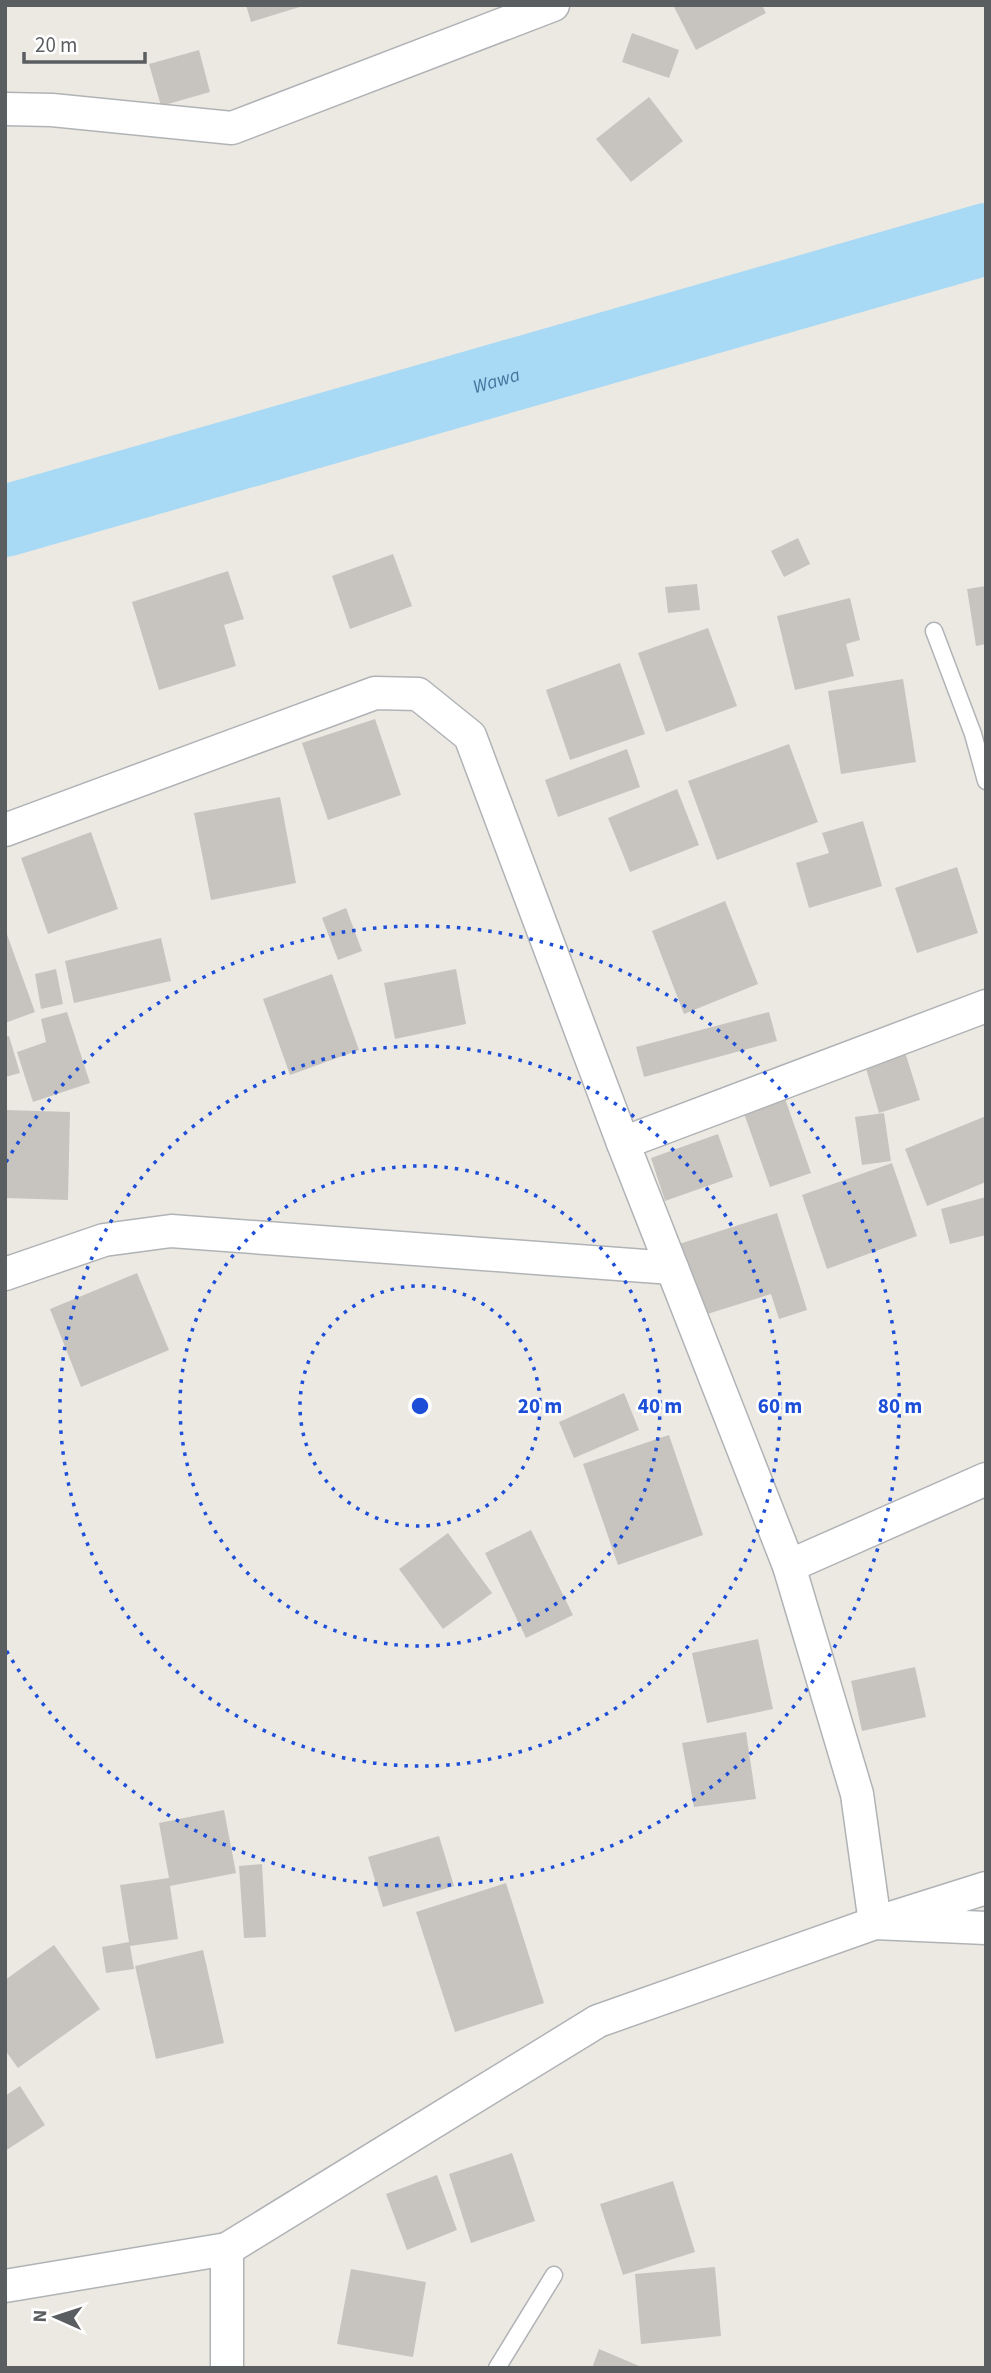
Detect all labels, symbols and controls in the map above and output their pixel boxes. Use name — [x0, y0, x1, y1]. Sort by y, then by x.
scale bar — [24, 21, 145, 65]
text: 20 m — [35, 30, 77, 60]
water label: Wawa — [470, 362, 523, 401]
text: 20 m — [518, 1391, 562, 1421]
text: 40 m — [638, 1391, 682, 1421]
text: 60 m — [758, 1391, 802, 1421]
text: 80 m — [878, 1391, 922, 1421]
centre of rings — [408, 1394, 432, 1418]
north arrow — [21, 2282, 91, 2352]
text: N — [27, 2309, 54, 2323]

